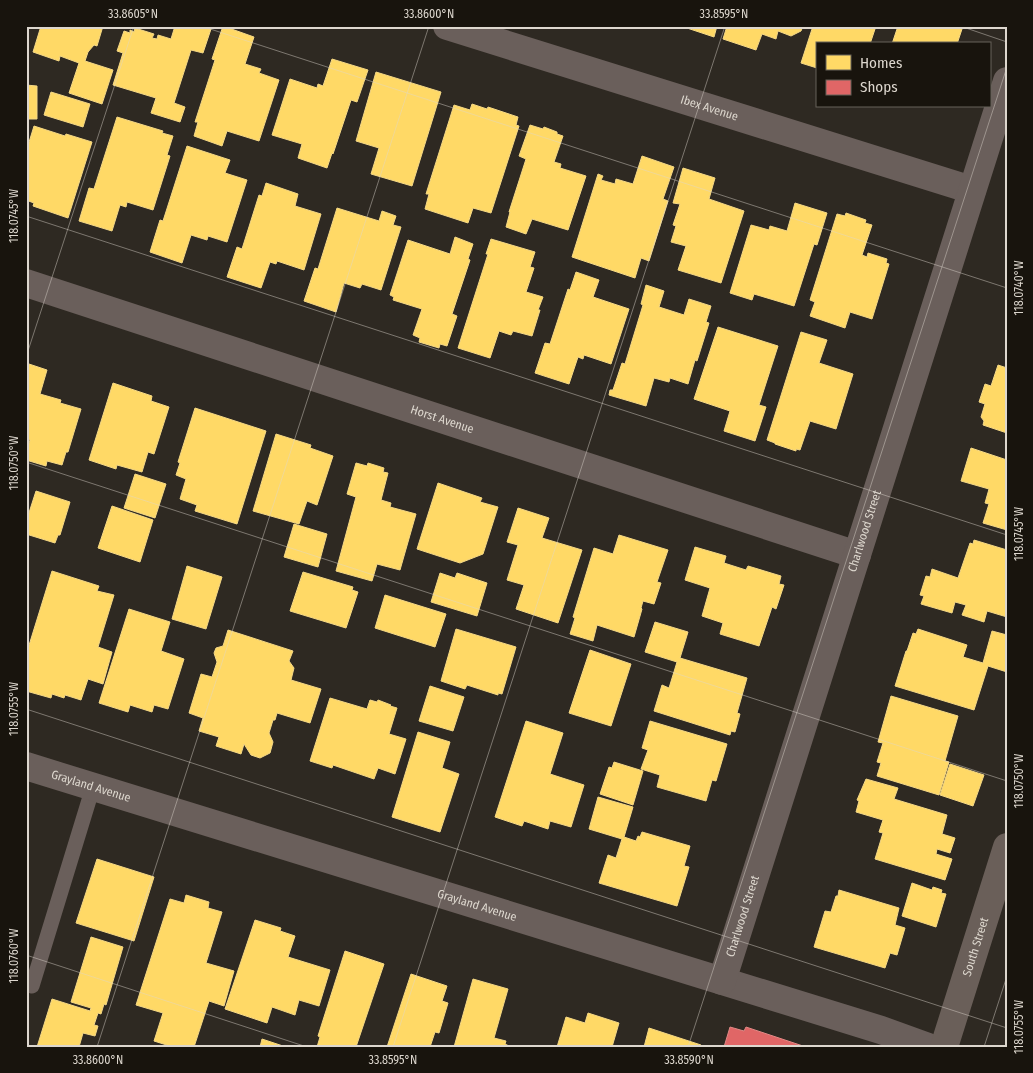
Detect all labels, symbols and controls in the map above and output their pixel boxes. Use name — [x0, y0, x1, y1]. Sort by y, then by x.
text: 33.8605°N — [108, 7, 158, 21]
text: 33.8600°N — [404, 7, 454, 21]
text: 33.8595°N — [700, 7, 748, 21]
legend — [816, 42, 990, 108]
text: Homes — [860, 54, 902, 72]
text: Shops — [860, 78, 898, 96]
street label: Ibex Avenue — [679, 92, 740, 124]
text: 118.0745°W — [7, 189, 21, 243]
text: 118.0740°W — [1012, 261, 1026, 315]
street label: Horst Avenue — [409, 402, 476, 436]
text: 118.0750°W — [7, 436, 21, 490]
street label: Charlwood Street — [845, 488, 884, 574]
text: 118.0745°W — [1012, 507, 1026, 561]
text: 118.0755°W — [7, 682, 21, 736]
text: 118.0750°W — [1012, 754, 1026, 808]
street label: Grayland Avenue — [50, 767, 132, 805]
street label: Charlwood Street — [723, 874, 762, 959]
street label: Grayland Avenue — [436, 886, 519, 924]
street label: South Street — [960, 916, 991, 978]
text: 118.0760°W — [7, 928, 21, 984]
text: 118.0755°W — [1012, 1000, 1026, 1054]
text: 33.8600°N — [73, 1053, 123, 1067]
text: 33.8595°N — [369, 1053, 417, 1067]
text: 33.8590°N — [664, 1053, 714, 1067]

